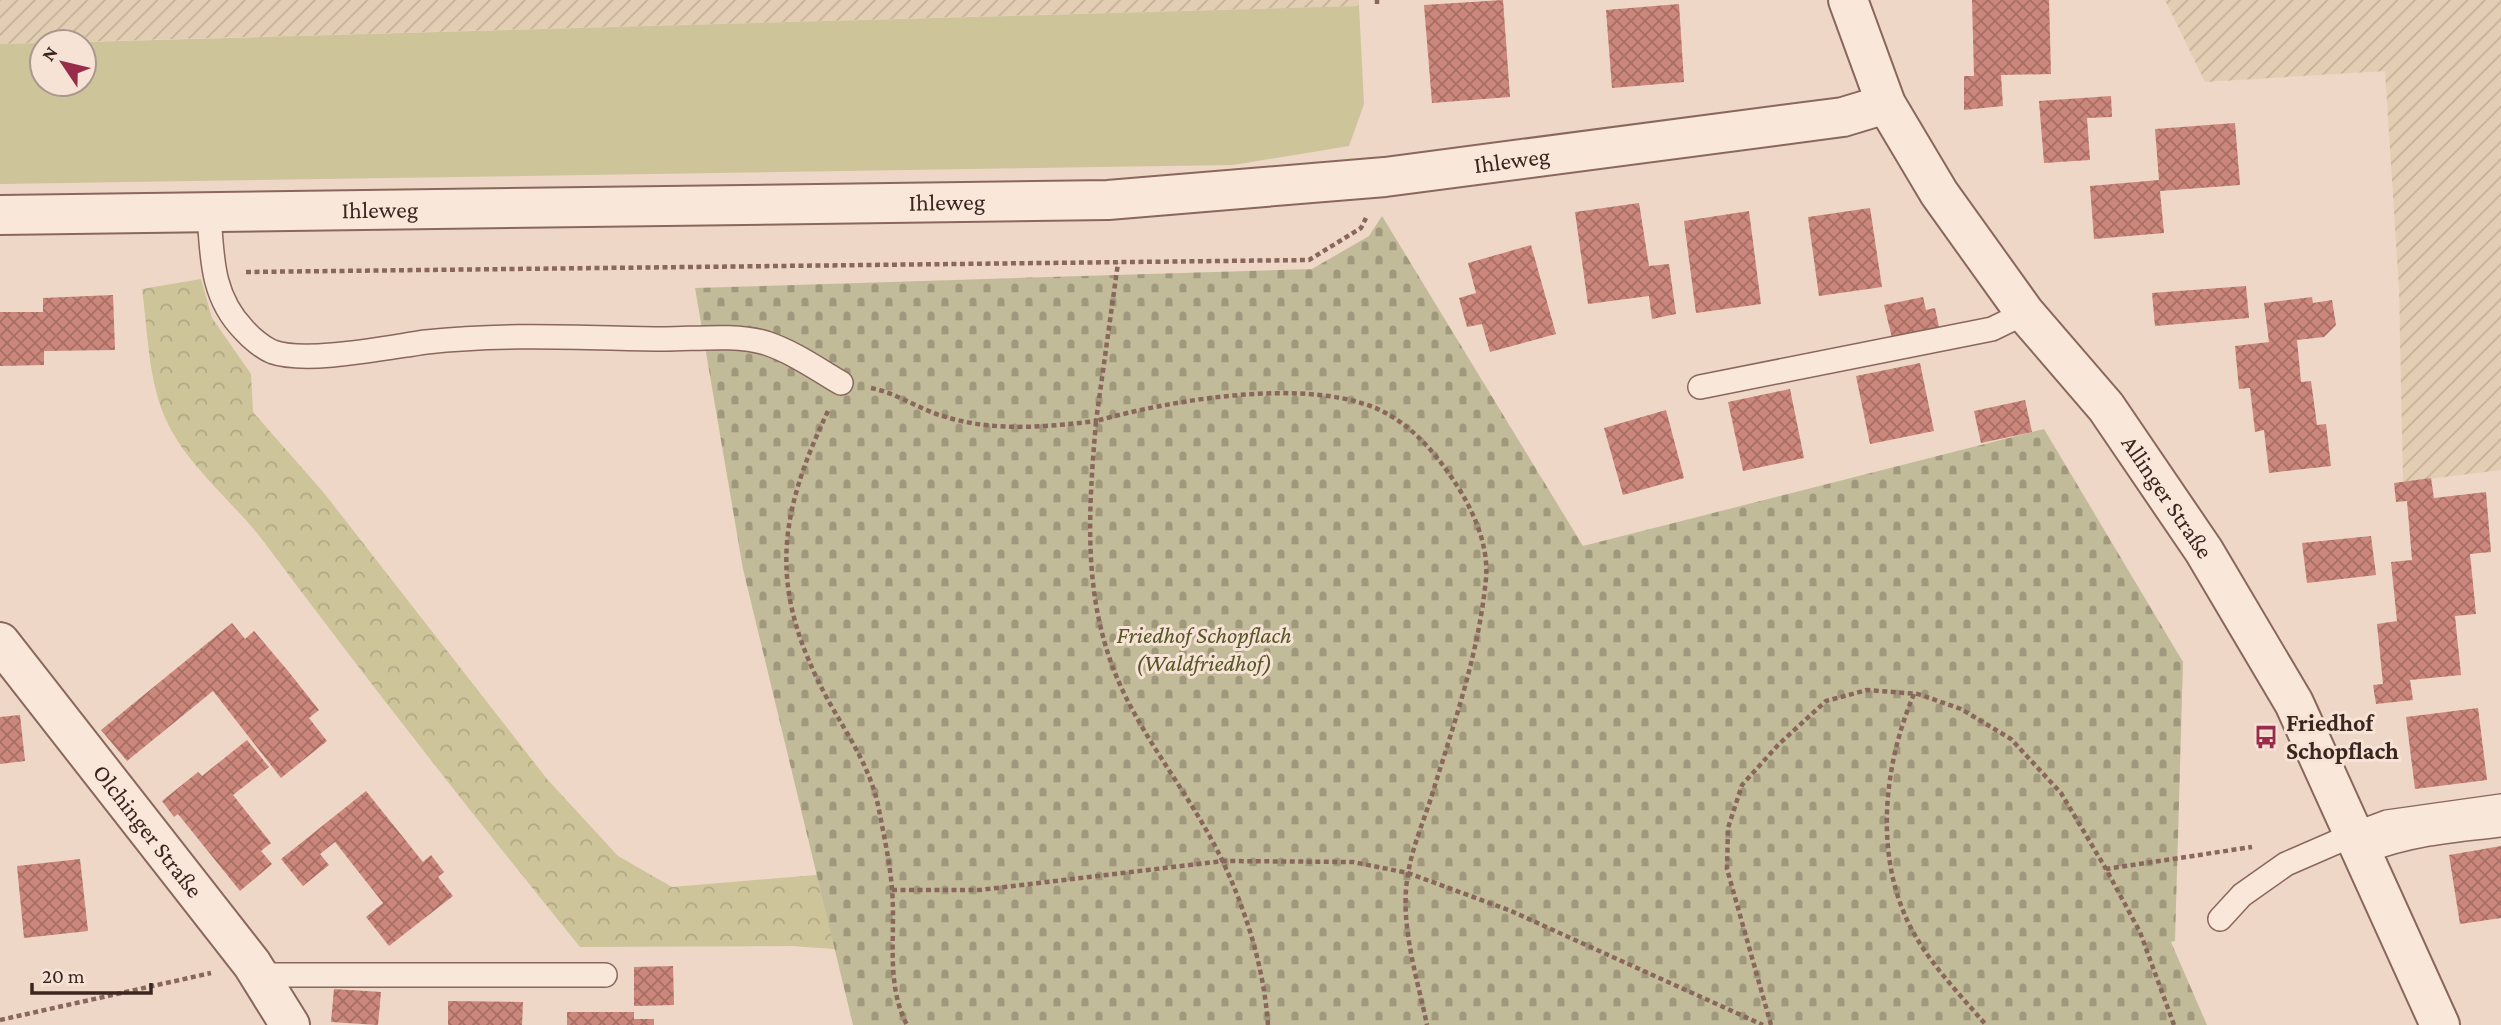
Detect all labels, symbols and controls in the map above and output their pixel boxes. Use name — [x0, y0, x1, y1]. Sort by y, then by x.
north arrow — [28, 28, 98, 98]
text: N — [37, 42, 62, 65]
street label: Ihleweg — [1472, 141, 1552, 178]
street label: Ihleweg — [908, 188, 986, 216]
street label: Ihleweg — [341, 195, 419, 223]
street label: Allinger Straße — [2116, 430, 2219, 563]
park label: Friedhof Schopflach (Waldfriedhof) — [1117, 621, 1291, 677]
place label: Friedhof Schopflach — [2286, 709, 2399, 764]
bus stop icon: Friedhof Schopflach — [2252, 723, 2280, 751]
street label: Olchinger Straße — [88, 759, 209, 903]
scale bar — [32, 951, 150, 995]
text: 20 m — [42, 964, 85, 988]

